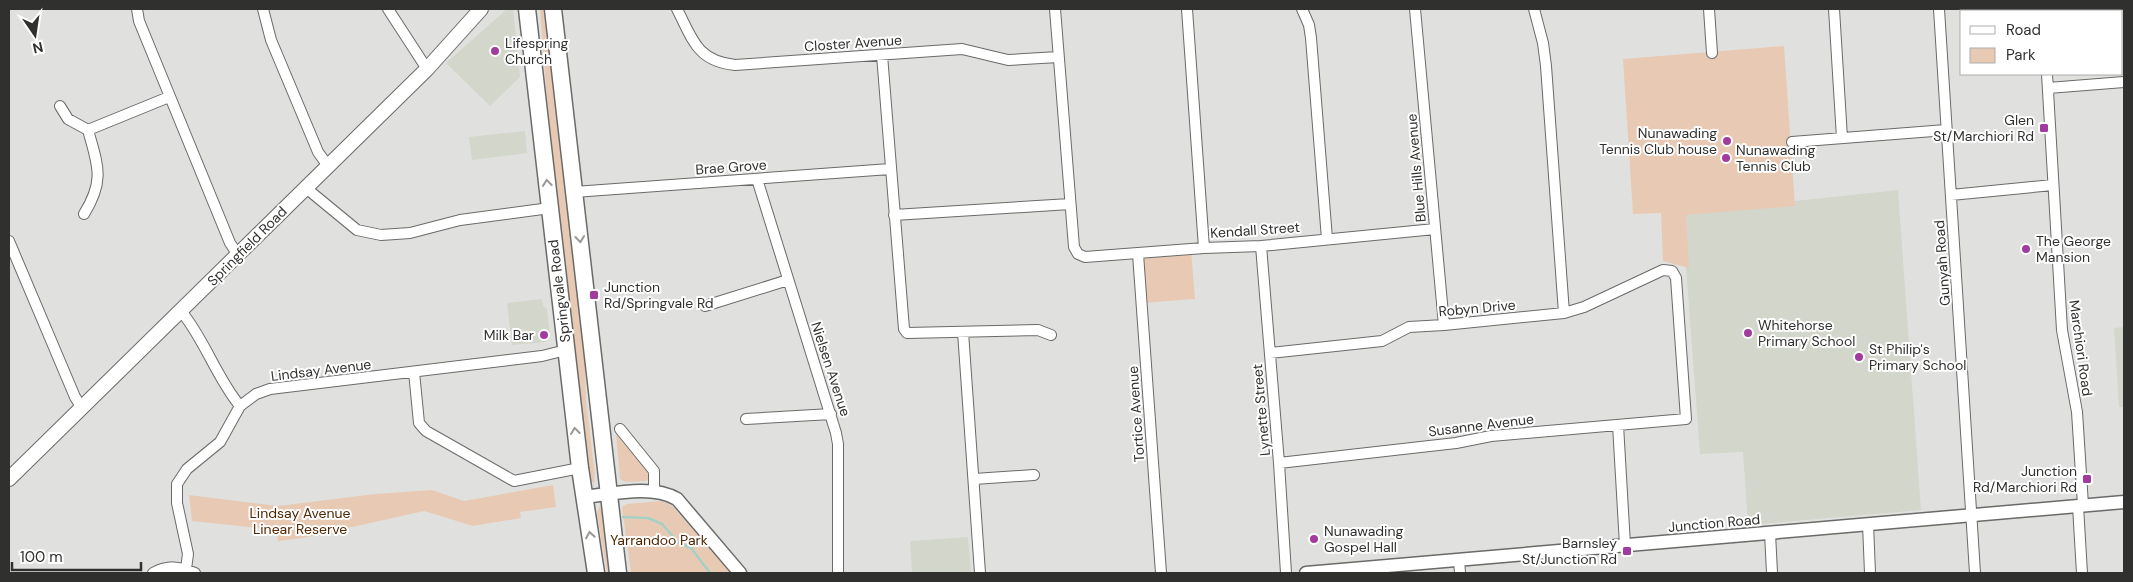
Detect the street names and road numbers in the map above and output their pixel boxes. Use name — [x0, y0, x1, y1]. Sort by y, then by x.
street label: Closter Avenue — [804, 31, 903, 55]
street label: Blue Hills Avenue — [1402, 113, 1430, 223]
street label: Brae Grove — [695, 156, 767, 178]
street label: Springfield Road — [203, 202, 291, 290]
street label: Kendall Street — [1210, 218, 1300, 242]
street label: Gunyah Road — [1930, 220, 1954, 306]
street label: Springvale Road — [544, 239, 574, 343]
street label: Robyn Drive — [1438, 296, 1516, 320]
street label: Marchiori Road — [2065, 299, 2097, 397]
street label: Nielsen Avenue — [807, 319, 855, 419]
street label: Lindsay Avenue — [270, 355, 372, 385]
street label: Lynette Street — [1248, 363, 1274, 457]
street label: Tortice Avenue — [1124, 365, 1148, 463]
street label: Susanne Avenue — [1427, 410, 1535, 440]
street label: Junction Road — [1667, 510, 1761, 536]

